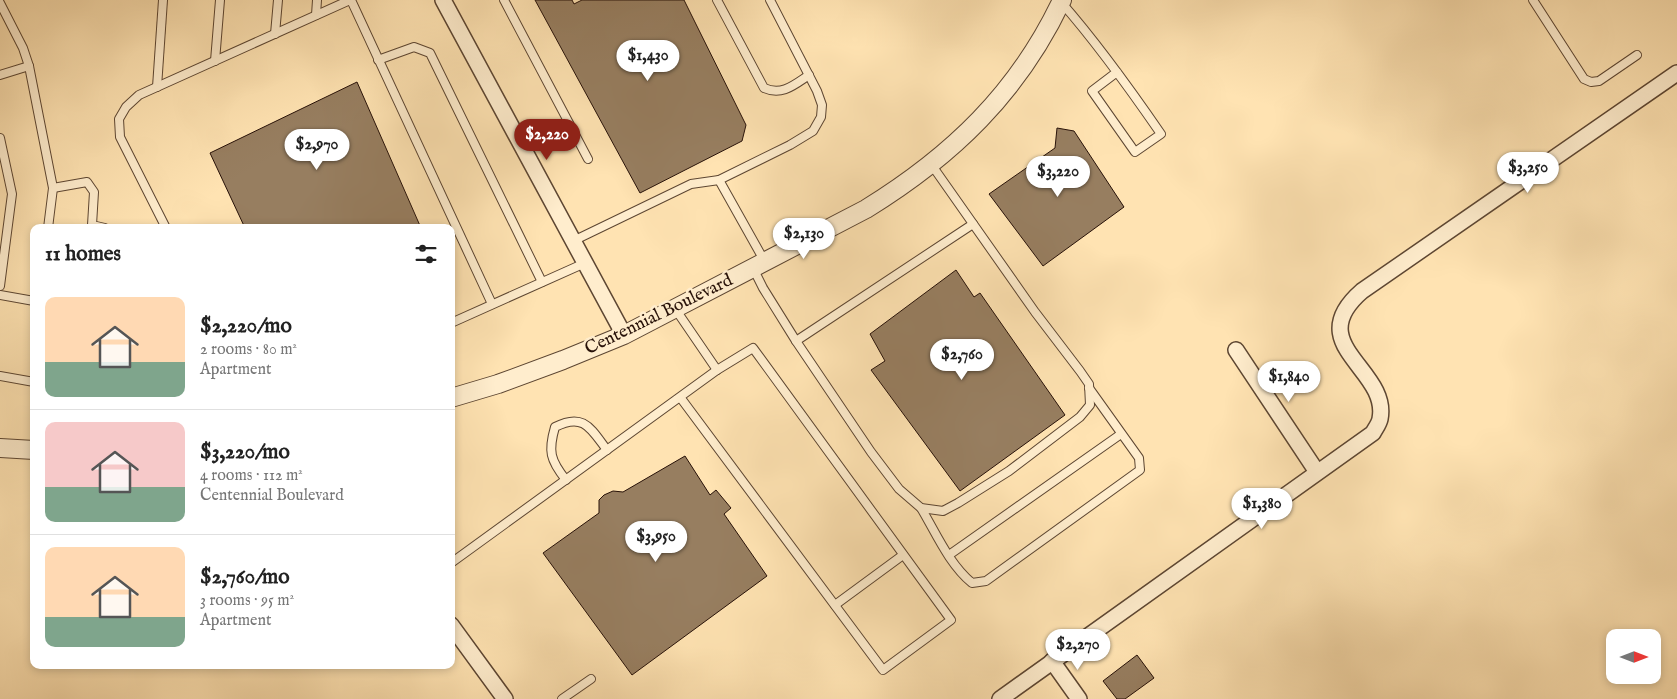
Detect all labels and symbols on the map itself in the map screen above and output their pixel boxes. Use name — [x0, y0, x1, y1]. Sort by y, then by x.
pin: $1,430 — [607, 39, 689, 82]
pin: $2,220 — [506, 119, 588, 161]
pin: $2,970 — [276, 128, 358, 171]
pin: $3,250 — [1487, 152, 1569, 194]
pin: $3,220 — [1017, 156, 1099, 198]
pin: $2,130 — [763, 218, 845, 260]
street label: Centennial Boulevard — [581, 269, 737, 361]
pin: $2,760 — [921, 338, 1003, 381]
pin: $1,840 — [1248, 360, 1330, 403]
pin: $1,380 — [1221, 488, 1303, 530]
pin: $3,950 — [615, 520, 697, 563]
pin: $2,270 — [1037, 628, 1119, 671]
north arrow — [1606, 629, 1661, 684]

